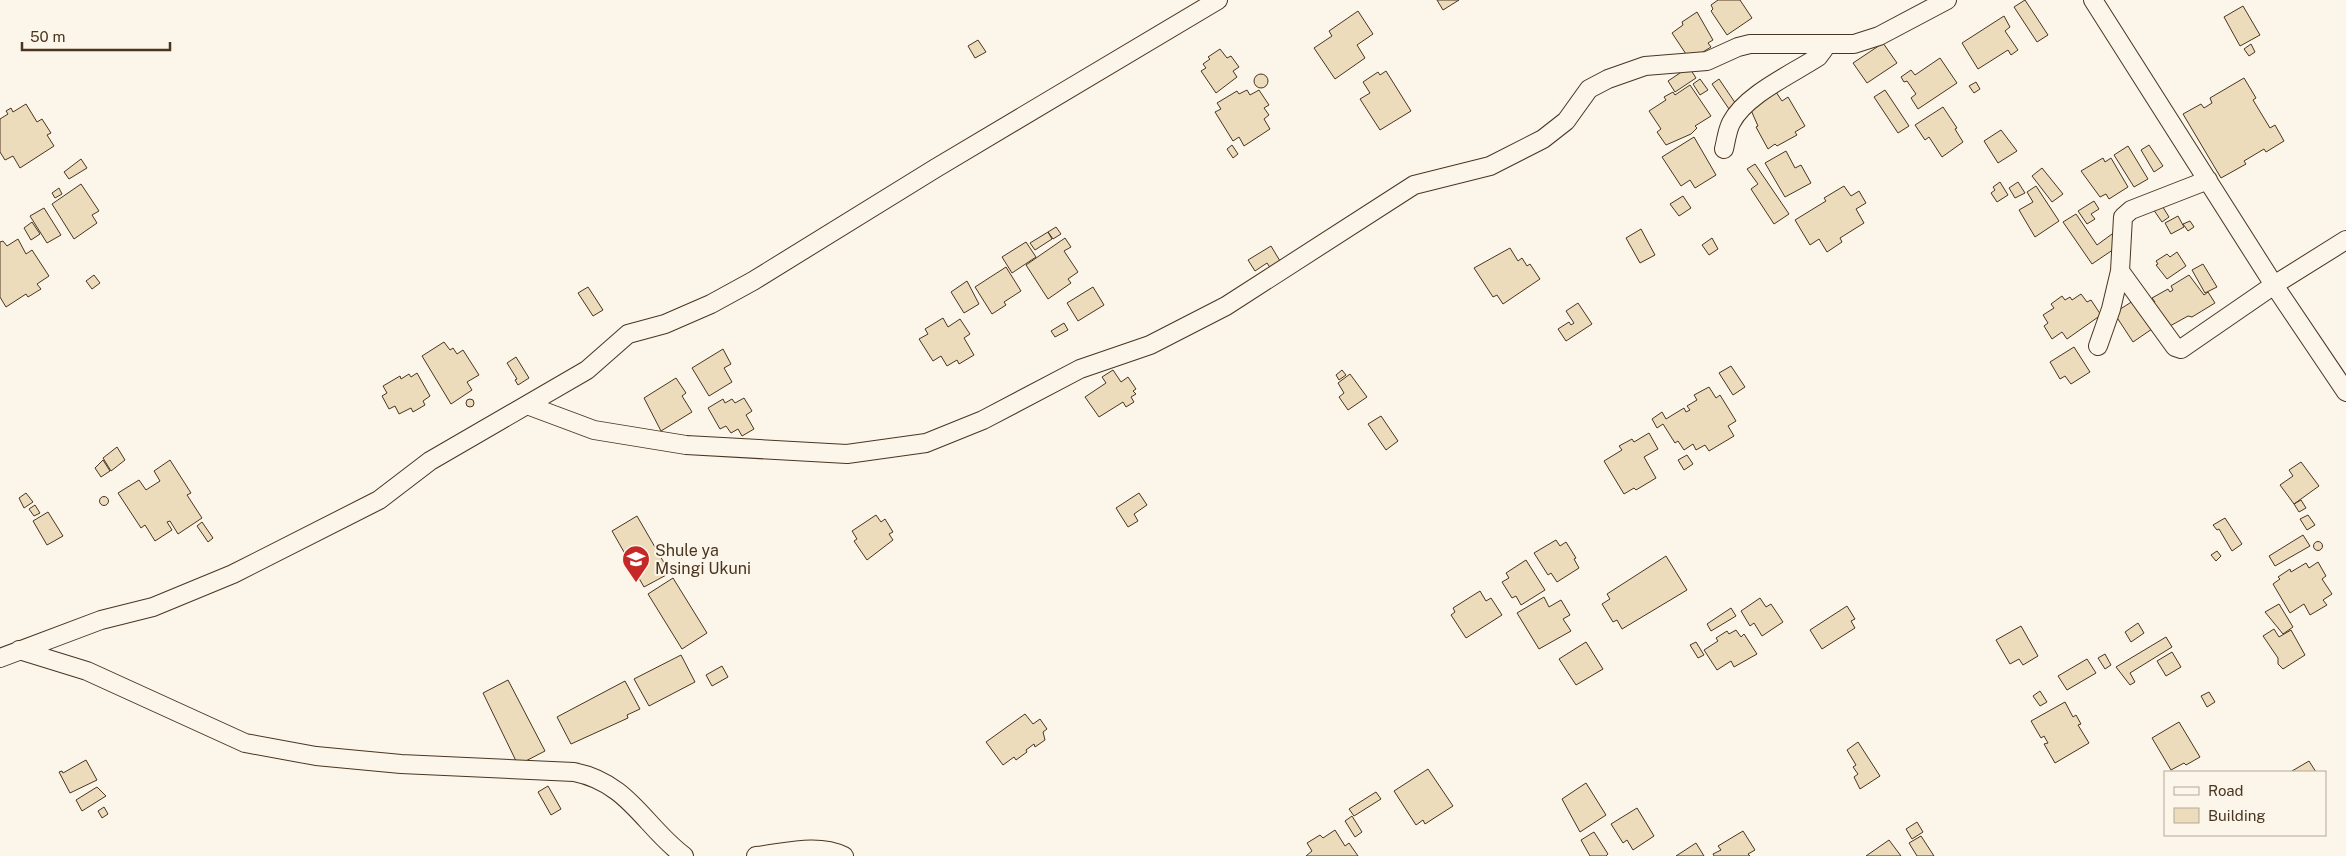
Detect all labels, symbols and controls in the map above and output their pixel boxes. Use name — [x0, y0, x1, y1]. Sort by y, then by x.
scale bar — [22, 20, 170, 52]
text: 50 m — [30, 28, 65, 45]
place label: Shule ya Msingi Ukuni — [655, 541, 751, 578]
school or university icon: Shule ya Msingi Ukuni — [621, 544, 651, 583]
legend — [2164, 771, 2326, 836]
text: Road — [2208, 782, 2244, 799]
text: Building — [2208, 807, 2266, 824]

